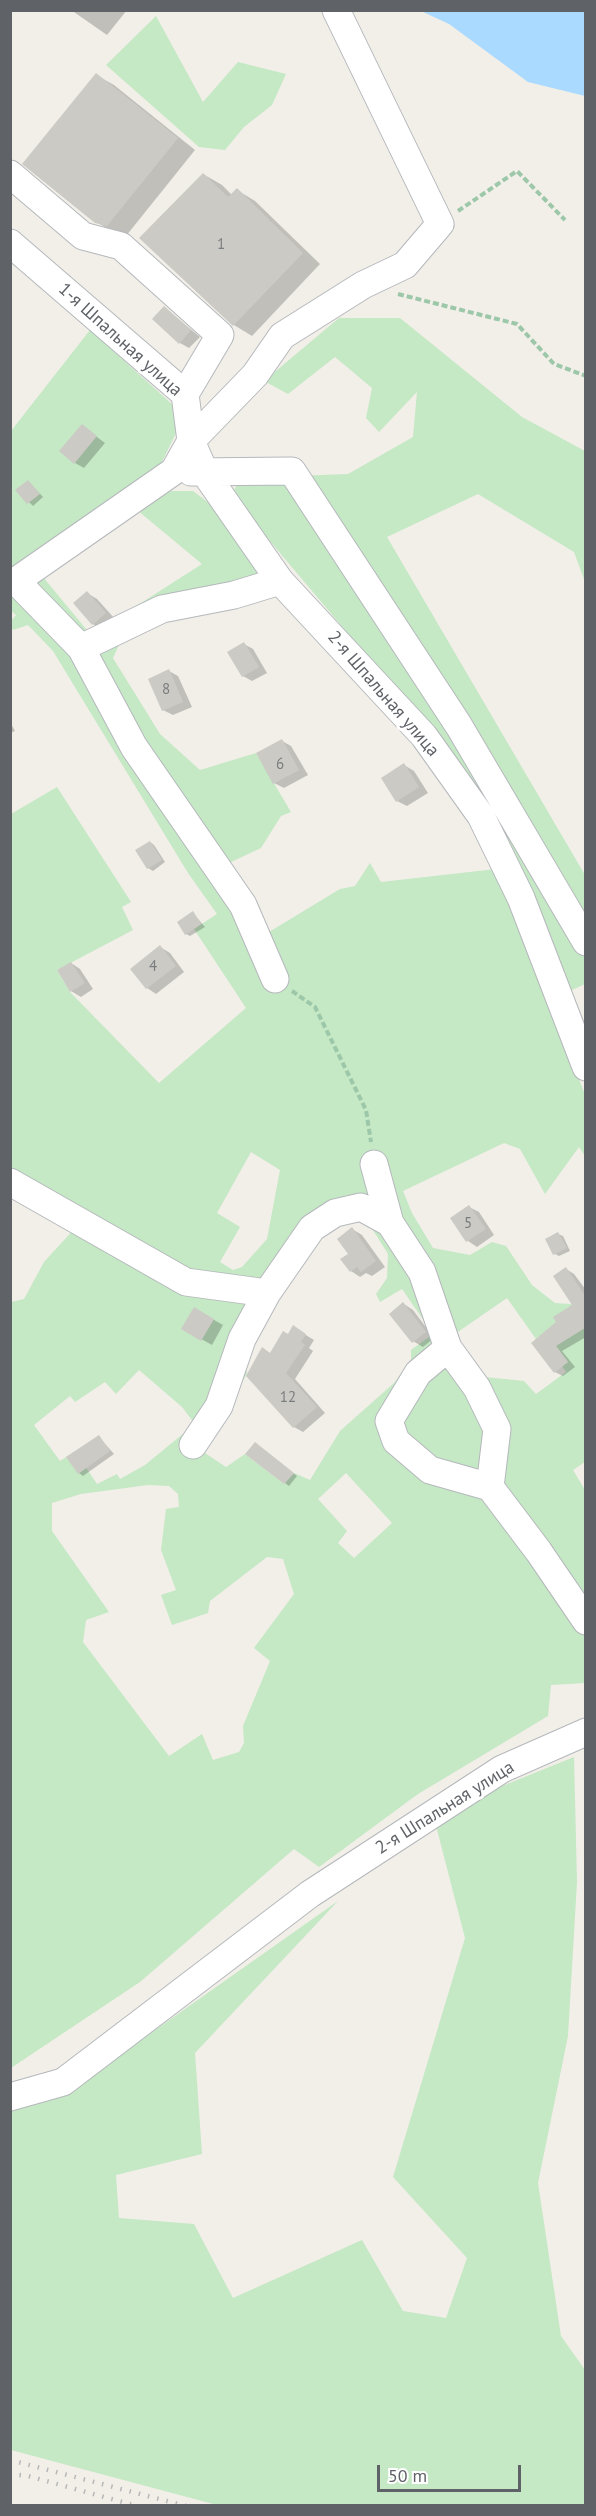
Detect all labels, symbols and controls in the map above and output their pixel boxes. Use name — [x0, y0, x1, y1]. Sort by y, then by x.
house number: 1 — [217, 236, 225, 254]
street label: 1-я Шпальная улица — [54, 279, 186, 401]
street label: 2-я Шпальная улица — [323, 627, 443, 761]
house number: 8 — [162, 681, 170, 699]
house number: 6 — [276, 756, 284, 774]
house number: 4 — [149, 958, 157, 976]
house number: 5 — [464, 1215, 472, 1233]
house number: 12 — [280, 1389, 296, 1407]
street label: 2-я Шпальная улица — [372, 1757, 518, 1859]
scale bar — [380, 2453, 524, 2491]
text: 50 m — [388, 2464, 427, 2487]

